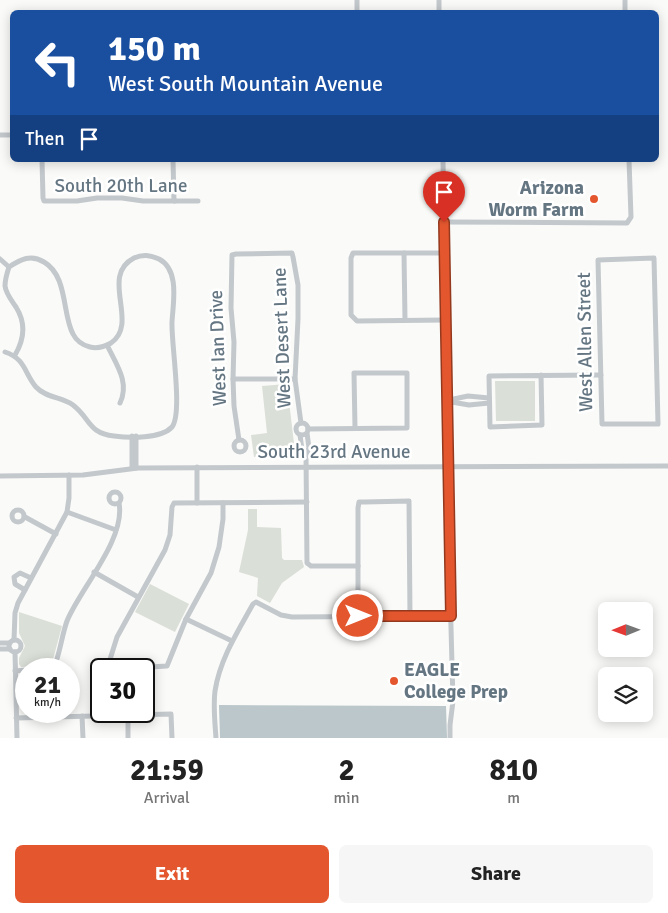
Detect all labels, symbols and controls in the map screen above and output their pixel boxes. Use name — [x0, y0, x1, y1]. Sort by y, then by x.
text: 150 m — [108, 27, 201, 70]
icon: left — [25, 30, 90, 95]
text: West South Mountain Avenue — [108, 70, 383, 97]
icon: arrive — [75, 125, 103, 153]
text: Then — [25, 127, 65, 151]
pin — [423, 171, 465, 222]
street label: South 20th Lane — [55, 174, 187, 198]
place label: Arizona Worm Farm — [488, 176, 584, 222]
icon: arrive — [430, 178, 458, 206]
marker: Arizona Worm Farm — [588, 193, 600, 205]
street label: West Desert Lane — [268, 267, 296, 409]
street label: West Allen Street — [572, 272, 598, 412]
street label: West Ian Drive — [204, 289, 232, 407]
street label: South 23rd Avenue — [257, 440, 411, 464]
position arrow — [331, 589, 383, 641]
north arrow — [598, 602, 652, 658]
map controls — [598, 602, 653, 722]
speed limit sign: 30 — [90, 658, 155, 723]
place label: EAGLE College Prep — [404, 658, 508, 704]
button: layers — [598, 667, 653, 722]
text: 21 — [34, 669, 61, 700]
marker: EAGLE College Prep — [388, 675, 400, 687]
text: km/h — [34, 695, 61, 710]
text: 21:59 — [130, 752, 204, 789]
text: 2 — [338, 752, 355, 789]
text: 810 — [489, 752, 538, 789]
text: Arrival — [144, 788, 190, 808]
text: min — [334, 788, 359, 808]
text: m — [507, 788, 520, 808]
button: Exit — [15, 845, 329, 903]
button: Share — [339, 845, 653, 903]

